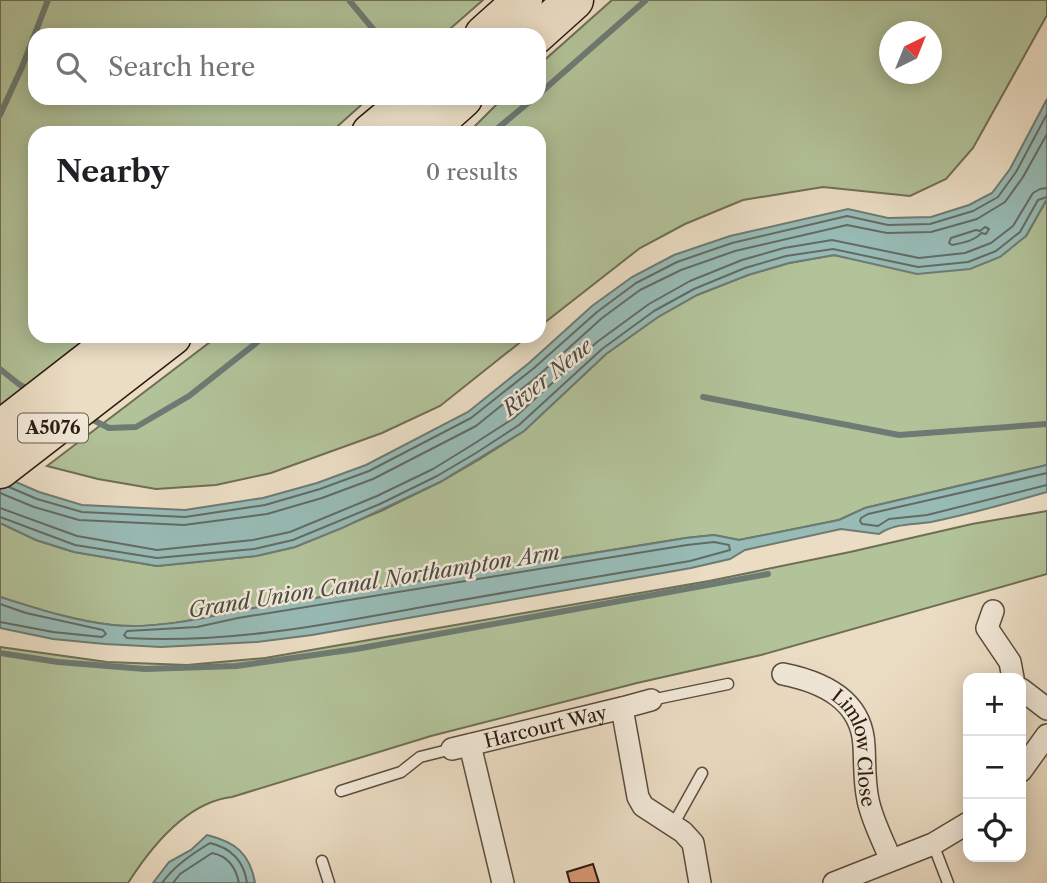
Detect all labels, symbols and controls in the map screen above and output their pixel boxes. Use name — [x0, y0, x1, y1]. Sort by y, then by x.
north arrow — [879, 21, 942, 84]
search box — [28, 28, 546, 105]
icon: search — [52, 48, 90, 86]
text: Search here — [108, 51, 255, 83]
text: Nearby — [56, 153, 169, 190]
text: 0 results — [426, 158, 518, 186]
water label: River Nene — [496, 333, 598, 422]
road number: A5076 — [18, 414, 88, 442]
water label: Grand Union Canal Northampton Arm — [186, 539, 562, 623]
map controls — [963, 673, 1026, 862]
button: + — [963, 673, 1026, 736]
street label: Limlow Close — [827, 684, 881, 809]
street label: Harcourt Way — [482, 700, 609, 752]
button: − — [963, 736, 1026, 799]
button: locate — [963, 799, 1026, 862]

